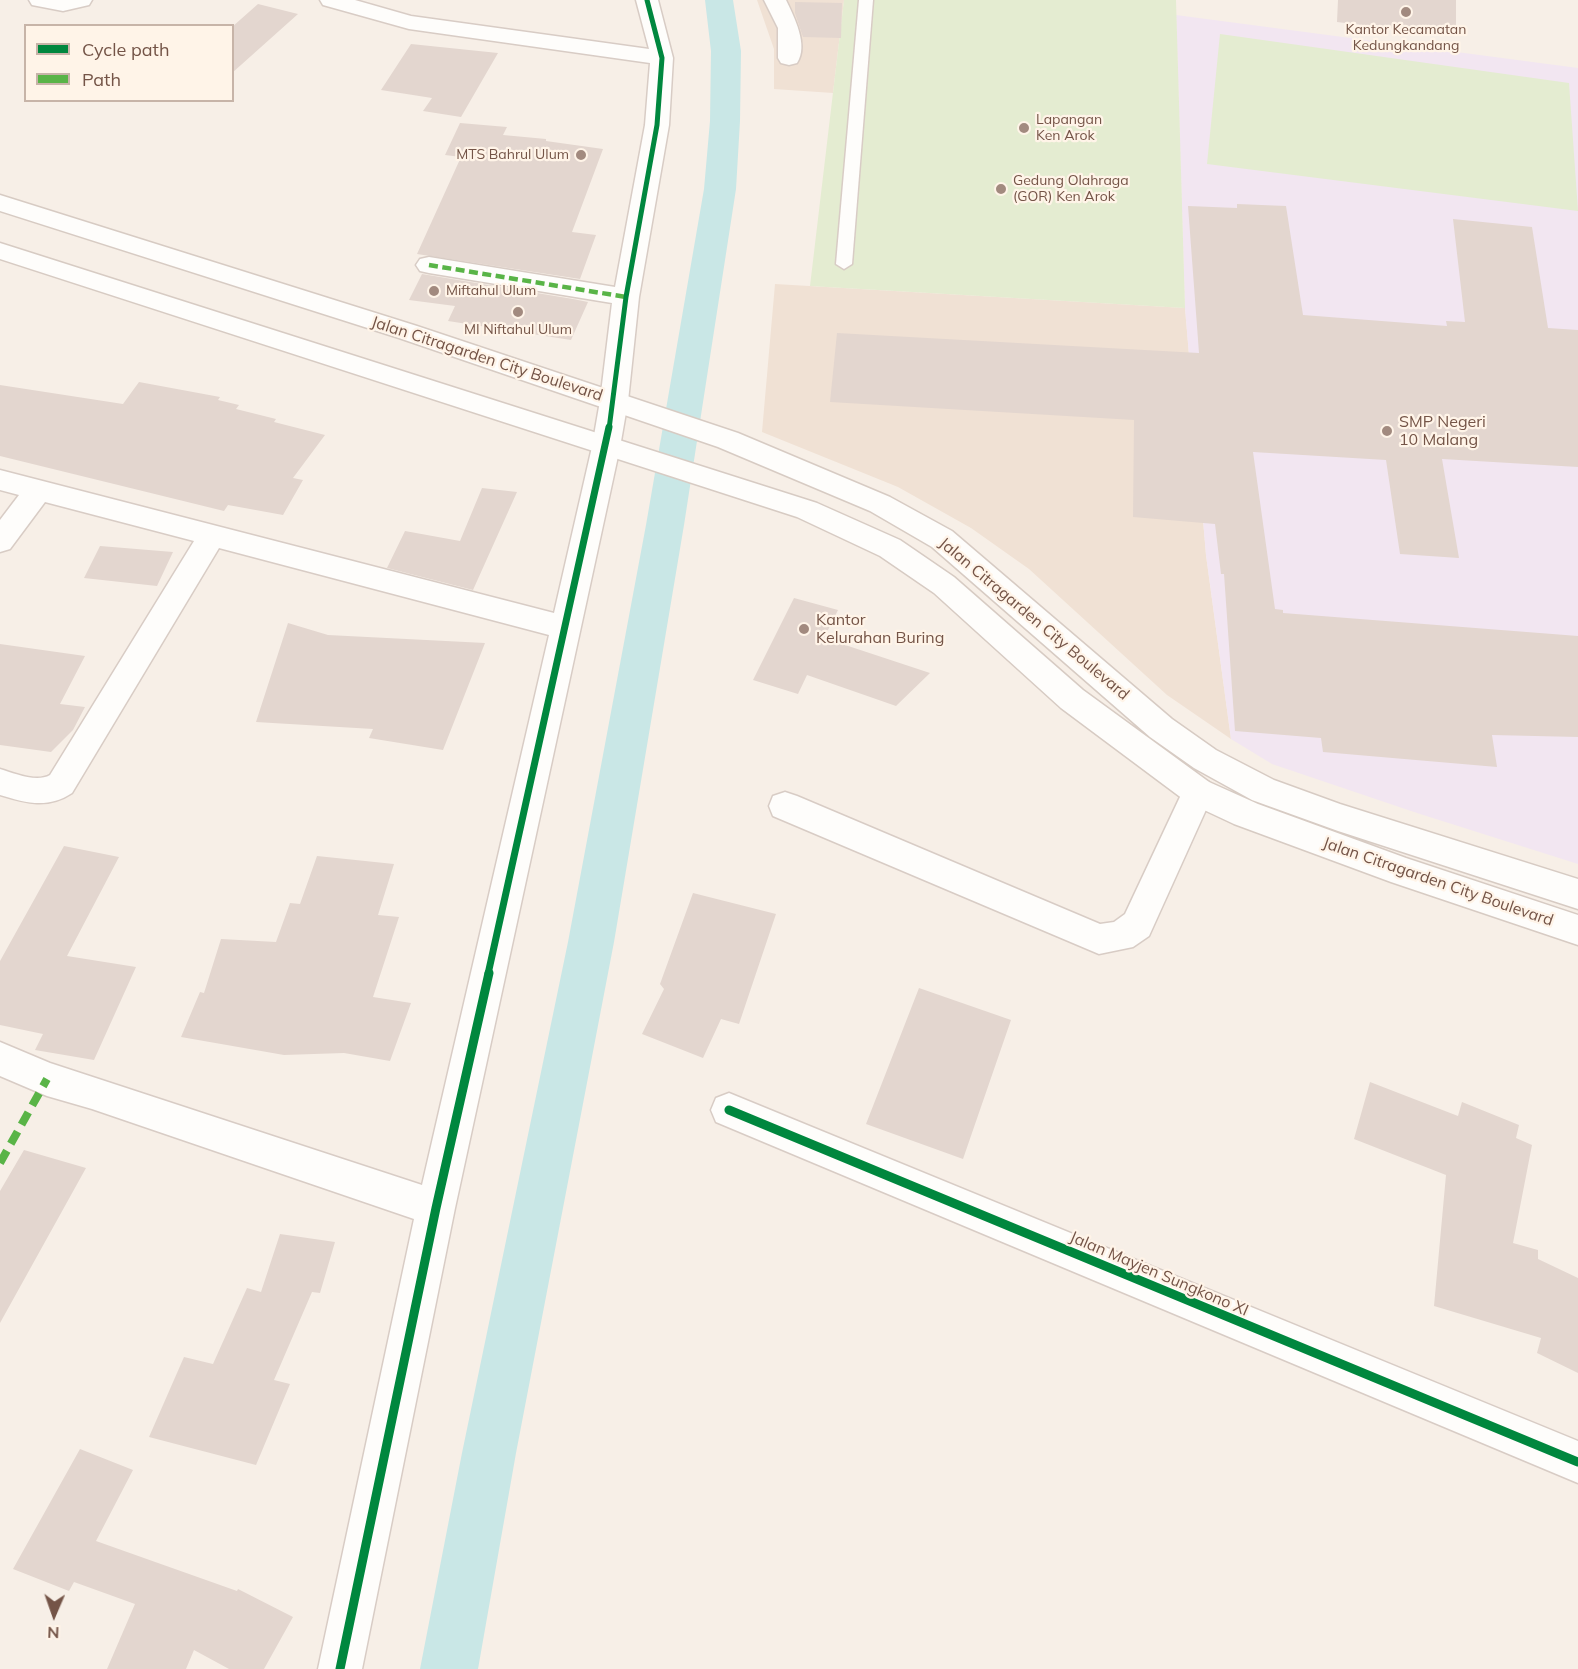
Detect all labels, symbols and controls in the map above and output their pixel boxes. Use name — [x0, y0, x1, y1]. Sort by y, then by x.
marker: Kantor Kecamatan Kedungkandang — [1399, 5, 1413, 19]
place label: Kantor Kecamatan Kedungkandang — [1346, 22, 1466, 54]
legend — [24, 24, 234, 102]
text: Cycle path — [82, 38, 169, 61]
text: Path — [82, 68, 121, 91]
place label: Lapangan Ken Arok — [1036, 112, 1102, 144]
marker: Lapangan Ken Arok — [1017, 121, 1031, 135]
place label: MTS Bahrul Ulum — [456, 147, 569, 163]
marker: MTS Bahrul Ulum — [574, 148, 588, 162]
place label: Gedung Olahraga (GOR) Ken Arok — [1013, 173, 1129, 206]
marker: Gedung Olahraga (GOR) Ken Arok — [994, 182, 1008, 196]
place label: Miftahul Ulum — [446, 283, 536, 299]
marker: Miftahul Ulum — [427, 284, 441, 298]
marker: MI Niftahul Ulum — [511, 305, 525, 319]
street label: Jalan Citragarden City Boulevard — [369, 312, 605, 406]
place label: MI Niftahul Ulum — [464, 322, 572, 338]
place label: SMP Negeri 10 Malang — [1399, 412, 1486, 450]
marker: SMP Negeri 10 Malang — [1380, 424, 1394, 438]
street label: Jalan Citragarden City Boulevard — [935, 534, 1133, 704]
place label: Kantor Kelurahan Buring — [816, 610, 944, 648]
marker: Kantor Kelurahan Buring — [797, 622, 811, 636]
street label: Jalan Citragarden City Boulevard — [1320, 833, 1556, 931]
street label: Jalan Mayjen Sungkono XI — [1067, 1228, 1251, 1320]
north arrow — [24, 1585, 84, 1645]
text: N — [47, 1623, 60, 1643]

